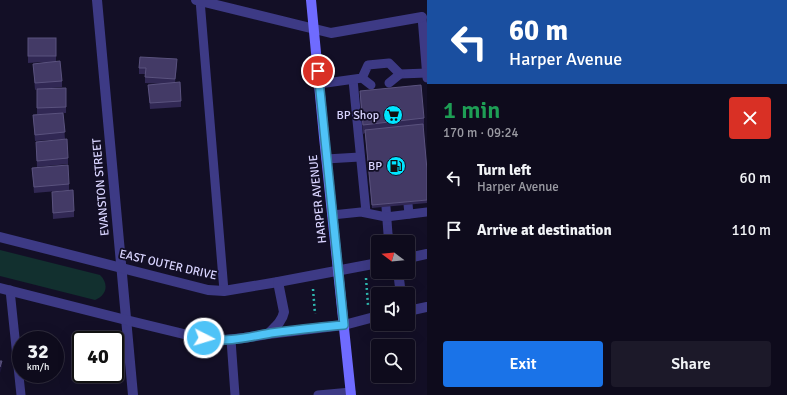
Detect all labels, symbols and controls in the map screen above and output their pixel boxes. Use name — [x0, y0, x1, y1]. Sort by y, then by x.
text: 60 m — [509, 14, 568, 48]
icon: left — [443, 16, 495, 68]
text: Harper Avenue — [509, 48, 622, 70]
pin — [301, 54, 335, 88]
icon: arrive — [307, 60, 329, 82]
text: 1 min — [443, 95, 500, 125]
button: close — [729, 97, 771, 139]
supermarket icon: BP Shop — [382, 104, 404, 126]
place label: BP Shop — [336, 108, 379, 123]
text: 170 m · 09:24 — [443, 125, 519, 141]
street label: EVANSTON STREET — [89, 137, 113, 237]
street label: HARPER AVENUE — [306, 154, 330, 244]
fuel station icon: BP — [385, 155, 407, 177]
place label: BP — [368, 159, 382, 174]
text: Turn left — [477, 161, 531, 179]
icon: left — [443, 167, 465, 189]
text: 60 m — [740, 169, 771, 187]
text: Harper Avenue — [477, 179, 559, 195]
icon: arrive — [443, 219, 465, 241]
text: Arrive at destination — [477, 221, 612, 239]
text: 110 m — [731, 221, 771, 239]
north arrow — [371, 235, 415, 279]
map controls — [371, 235, 415, 383]
street label: EAST OUTER DRIVE — [118, 246, 218, 284]
button: sound — [371, 287, 415, 331]
position arrow — [183, 317, 225, 359]
speed limit sign: 40 — [72, 331, 124, 383]
text: 32 — [27, 339, 49, 364]
button: search — [371, 339, 415, 383]
button: Exit — [443, 341, 603, 387]
button: Share — [611, 341, 771, 387]
text: km/h — [27, 361, 49, 373]

